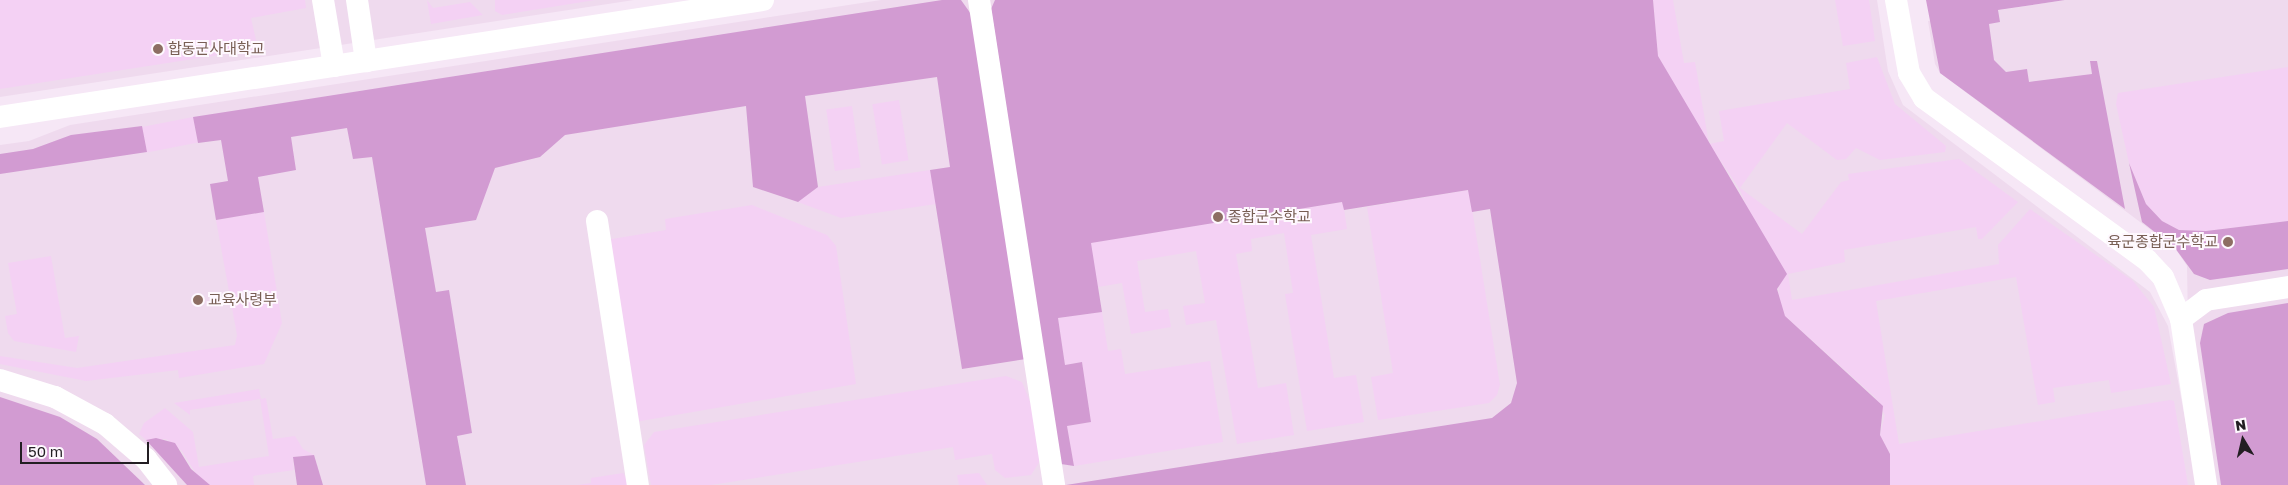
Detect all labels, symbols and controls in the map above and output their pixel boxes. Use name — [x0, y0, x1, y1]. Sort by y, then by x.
place label: 합동군사대학교 — [168, 40, 265, 58]
marker: 합동군사대학교 — [152, 43, 164, 55]
place label: 종합군수학교 — [1228, 208, 1311, 226]
marker: 종합군수학교 — [1212, 211, 1224, 223]
place label: 육군종합군수학교 — [2108, 233, 2218, 251]
marker: 육군종합군수학교 — [2222, 236, 2234, 248]
place label: 교육사령부 — [208, 291, 277, 309]
marker: 교육사령부 — [192, 294, 204, 306]
north arrow — [2218, 415, 2268, 465]
text: N — [2234, 415, 2247, 434]
scale bar — [22, 432, 151, 464]
text: 50 m — [28, 442, 63, 460]

